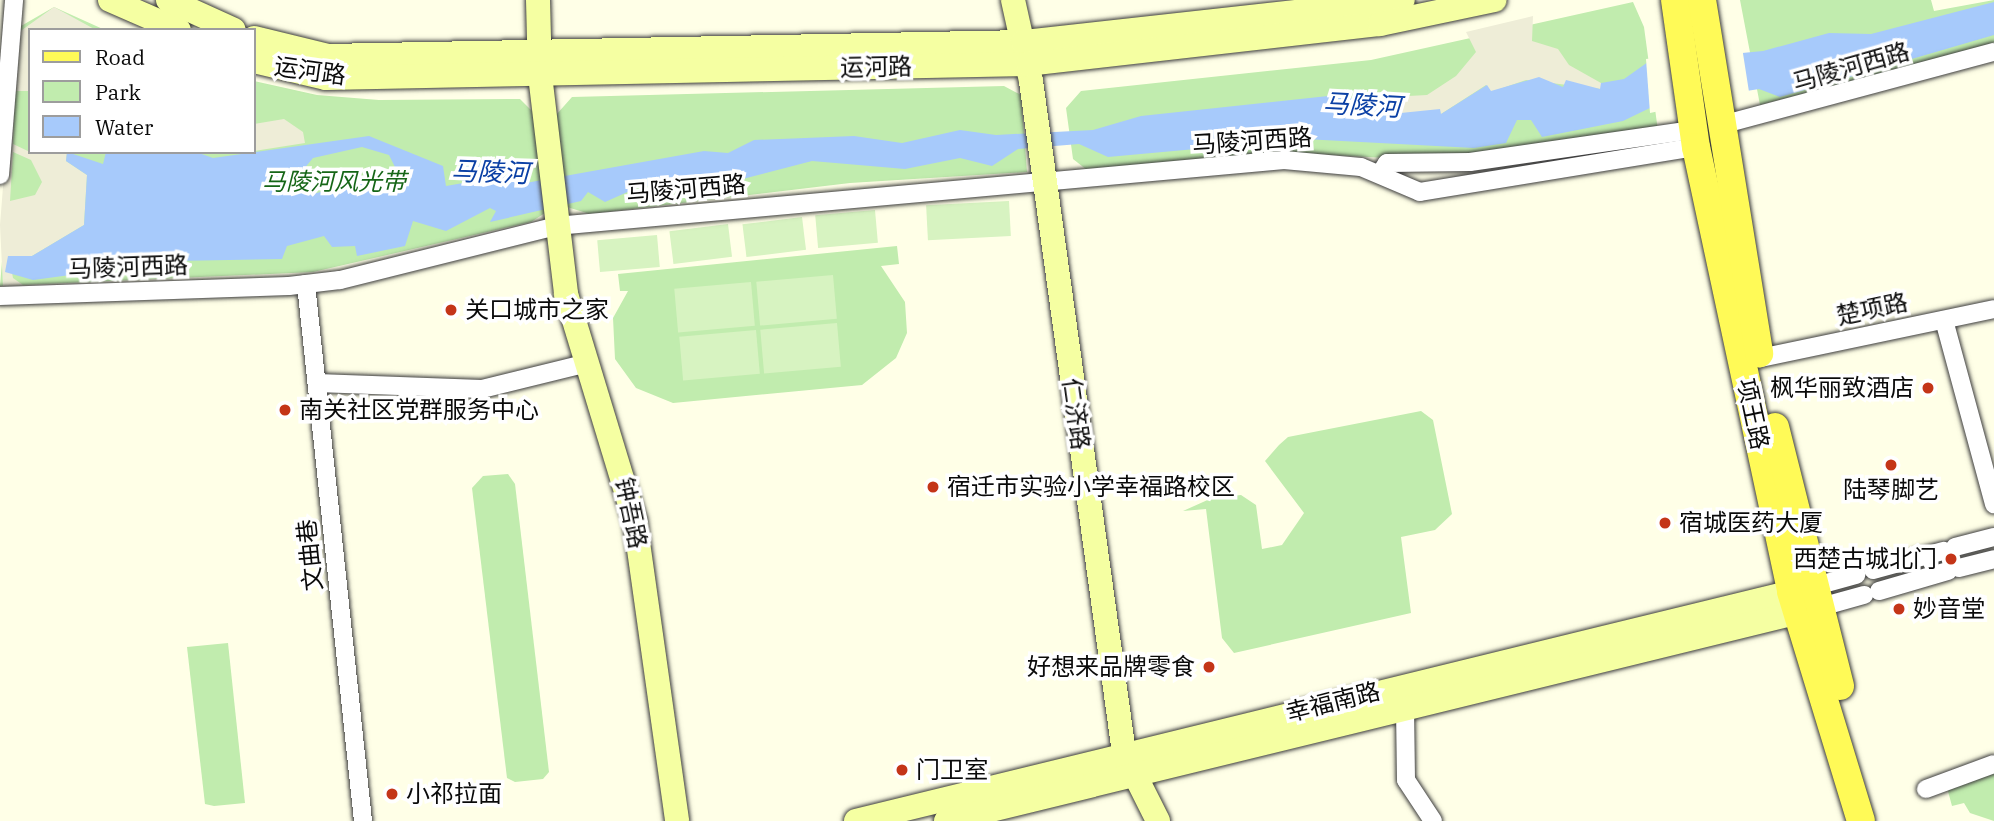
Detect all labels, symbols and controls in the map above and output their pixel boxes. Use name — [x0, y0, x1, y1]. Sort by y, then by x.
legend — [28, 28, 256, 154]
street label: 马陵河西路 — [1789, 37, 1913, 97]
text: Road — [95, 43, 145, 71]
street label: 运河路 — [272, 52, 348, 90]
street label: 运河路 — [840, 52, 912, 82]
text: Park — [95, 78, 141, 106]
water label: 马陵河 — [1322, 87, 1402, 123]
text: Water — [95, 113, 153, 141]
street label: 马陵河西路 — [1191, 122, 1313, 160]
water label: 马陵河 — [450, 155, 530, 189]
park label: 马陵河风光带 — [262, 168, 406, 196]
street label: 马陵河西路 — [625, 169, 747, 209]
street label: 马陵河西路 — [68, 251, 188, 283]
street label: 楚项路 — [1834, 287, 1910, 331]
place label: 关口城市之家 — [465, 296, 609, 324]
marker: 关口城市之家 — [443, 302, 459, 318]
place label: 枫华丽致酒店 — [1770, 374, 1914, 402]
street label: 仁济路 — [1057, 376, 1095, 452]
street label: 项王路 — [1731, 376, 1775, 452]
marker: 枫华丽致酒店 — [1920, 380, 1936, 396]
place label: 南关社区党群服务中心 — [299, 396, 539, 424]
marker: 南关社区党群服务中心 — [277, 402, 293, 418]
marker: 陆琴脚艺 — [1883, 457, 1899, 473]
place label: 宿迁市实验小学幸福路校区 — [947, 473, 1235, 501]
street label: 钟吾路 — [609, 475, 653, 551]
place label: 陆琴脚艺 — [1843, 476, 1939, 504]
marker: 宿迁市实验小学幸福路校区 — [925, 479, 941, 495]
place label: 宿城医药大厦 — [1679, 509, 1823, 537]
marker: 宿城医药大厦 — [1657, 515, 1673, 531]
street label: 文曲巷 — [292, 518, 328, 592]
place label: 西楚古城北门 — [1793, 545, 1937, 573]
marker: 西楚古城北门 — [1943, 551, 1959, 567]
place label: 妙音堂 — [1913, 595, 1985, 623]
marker: 妙音堂 — [1891, 601, 1907, 617]
place label: 好想来品牌零食 — [1027, 653, 1195, 681]
marker: 好想来品牌零食 — [1201, 659, 1217, 675]
street label: 幸福南路 — [1283, 676, 1383, 728]
place label: 门卫室 — [916, 756, 988, 784]
marker: 门卫室 — [894, 762, 910, 778]
place label: 小祁拉面 — [406, 780, 502, 808]
marker: 小祁拉面 — [384, 786, 400, 802]

